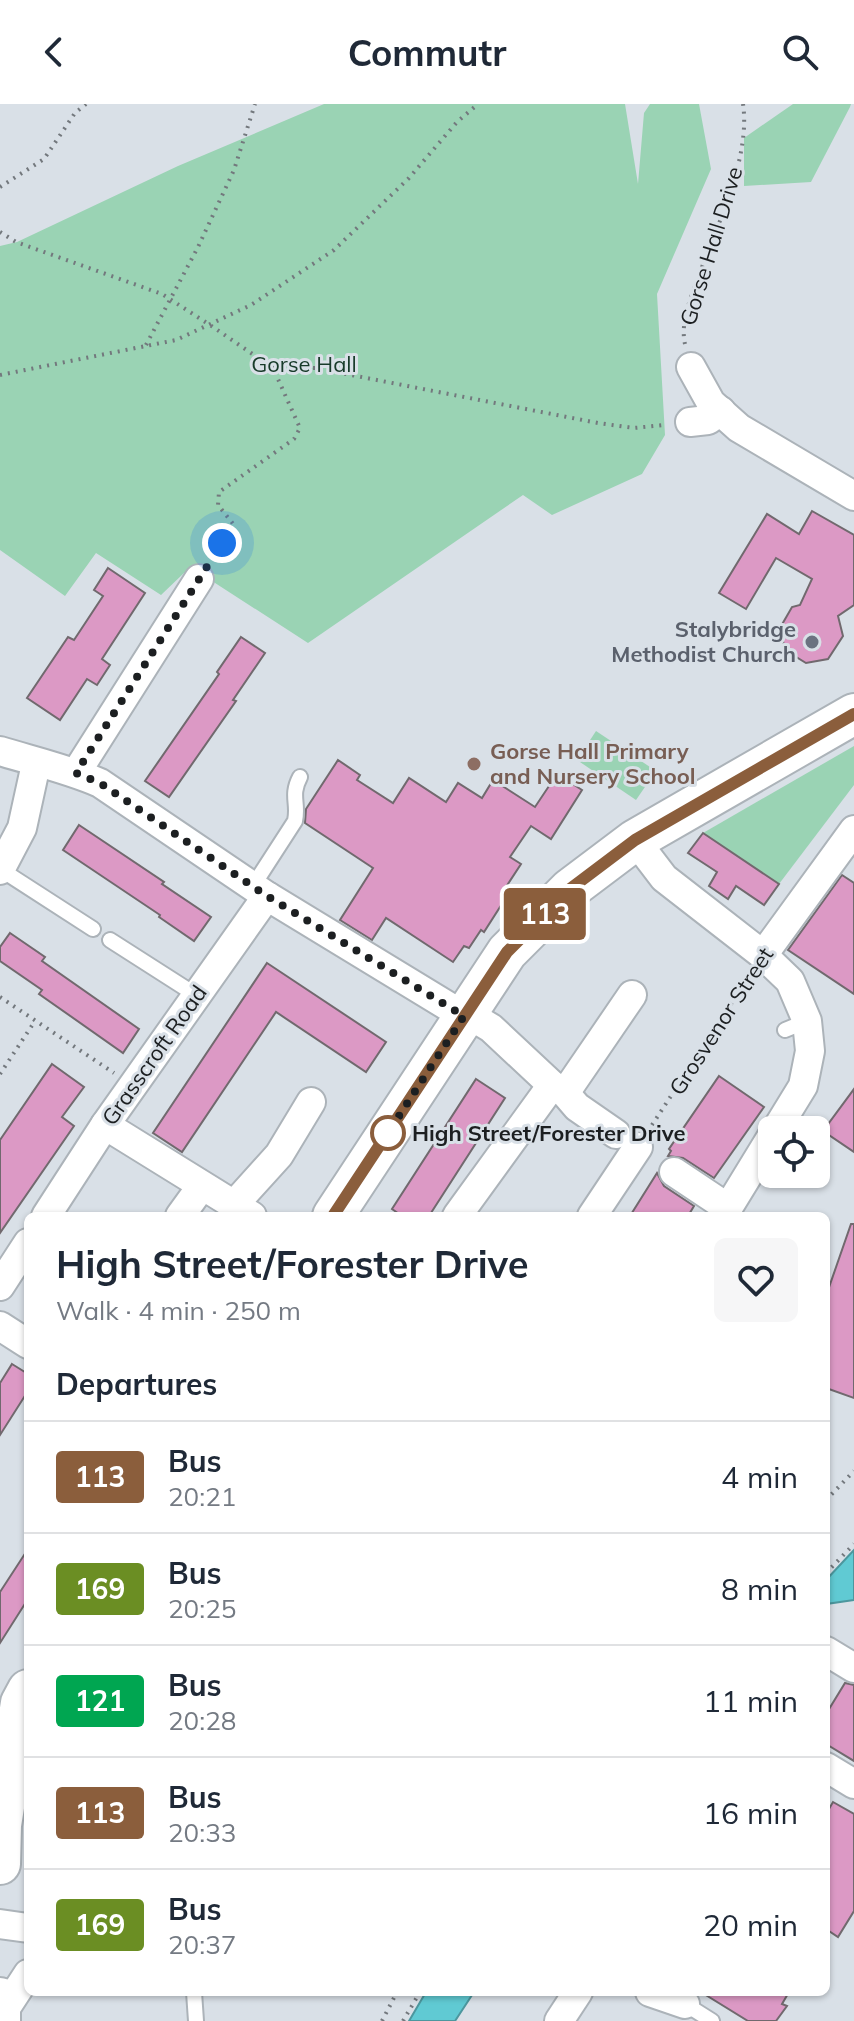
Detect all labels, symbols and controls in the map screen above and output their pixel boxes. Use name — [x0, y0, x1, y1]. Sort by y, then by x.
icon: back — [32, 30, 76, 74]
text: Commutr — [348, 30, 506, 75]
icon: search — [778, 30, 822, 74]
street label: Gorse Hall Drive — [674, 163, 748, 329]
park label: Gorse Hall — [251, 350, 357, 378]
your location — [202, 523, 242, 563]
place label: Stalybridge Methodist Church — [611, 615, 796, 668]
marker: Stalybridge Methodist Church — [803, 633, 821, 651]
place label: Gorse Hall Primary and Nursery School — [490, 737, 696, 790]
marker: Gorse Hall Primary and Nursery School — [465, 755, 483, 773]
line badge: 113 — [499, 888, 591, 940]
text: 113 — [520, 896, 570, 931]
street label: Grosvenor Street — [663, 942, 779, 1100]
street label: Grasscroft Road — [95, 980, 213, 1130]
marker: High Street/Forester Drive — [371, 1116, 405, 1150]
map controls — [758, 1116, 830, 1188]
button: locate — [758, 1116, 830, 1188]
place label: High Street/Forester Drive — [412, 1119, 686, 1147]
button: heart — [714, 1238, 798, 1322]
text: High Street/Forester Drive — [56, 1240, 529, 1288]
text: Walk · 4 min · 250 m — [56, 1294, 301, 1327]
text: Departures — [56, 1365, 217, 1403]
text: Bus — [168, 1442, 222, 1480]
text: 4 min — [721, 1458, 798, 1496]
text: 113 — [75, 1459, 125, 1494]
text: 20:21 — [168, 1480, 236, 1513]
text: Bus — [168, 1554, 222, 1592]
text: 8 min — [721, 1570, 798, 1608]
text: 169 — [75, 1571, 125, 1606]
text: 20:25 — [168, 1592, 236, 1625]
text: Bus — [168, 1666, 222, 1704]
text: 11 min — [703, 1682, 798, 1720]
text: 121 — [75, 1683, 125, 1718]
text: 20:28 — [168, 1704, 236, 1737]
text: Bus — [168, 1778, 222, 1816]
text: 16 min — [703, 1794, 798, 1832]
text: 113 — [75, 1795, 125, 1830]
text: 20:33 — [168, 1816, 236, 1849]
text: Bus — [168, 1890, 222, 1928]
text: 20 min — [703, 1906, 798, 1944]
text: 169 — [75, 1907, 125, 1942]
text: 20:37 — [168, 1928, 236, 1961]

